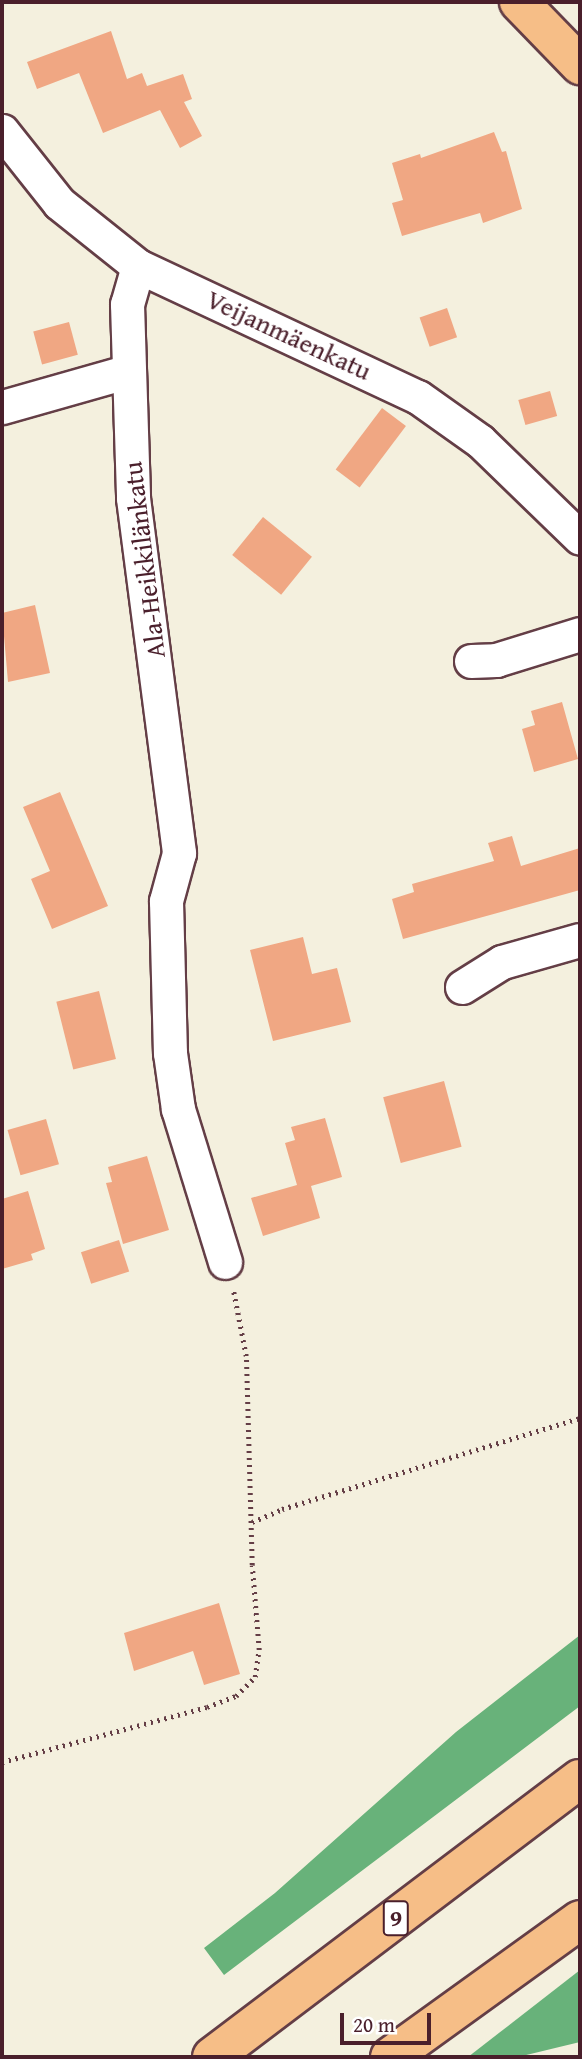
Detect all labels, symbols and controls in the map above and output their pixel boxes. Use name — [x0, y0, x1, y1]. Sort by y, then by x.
street label: Veijanmäenkatu — [202, 283, 376, 387]
street label: Ala-Heikkilänkatu — [116, 460, 172, 660]
road number: 9 — [382, 1898, 410, 1938]
scale bar — [344, 2000, 435, 2044]
text: 20 m — [353, 2009, 395, 2040]

